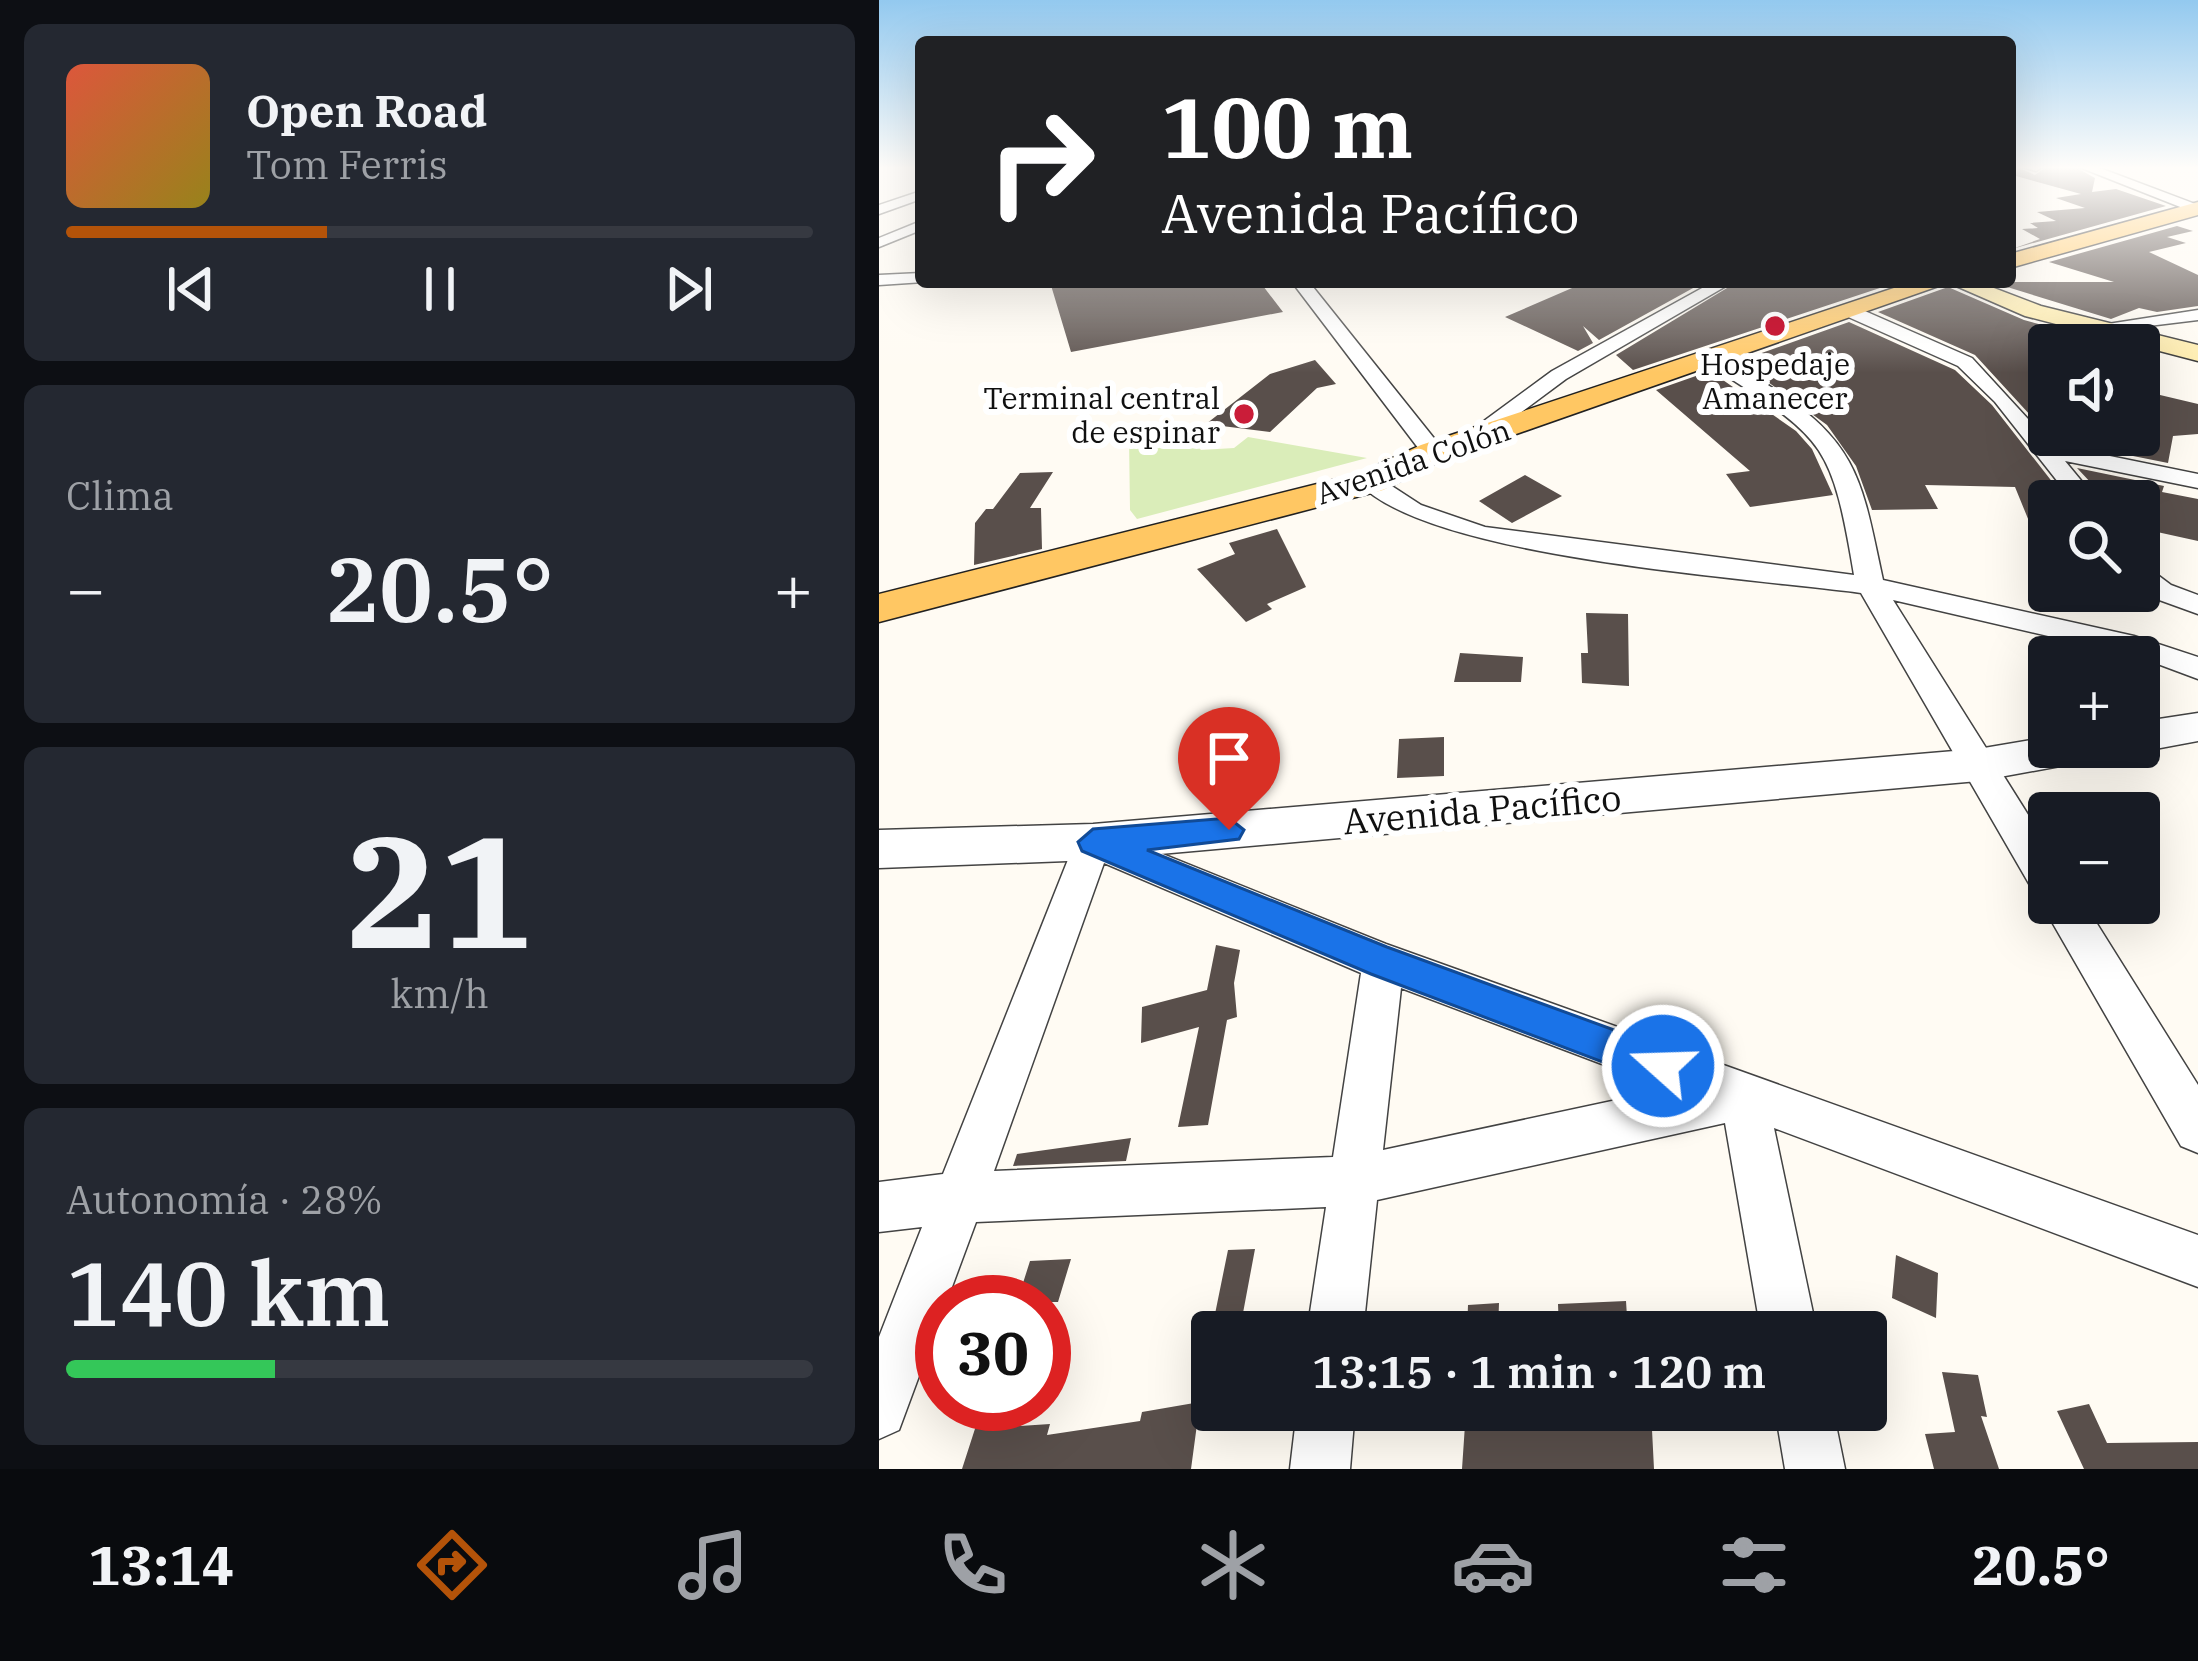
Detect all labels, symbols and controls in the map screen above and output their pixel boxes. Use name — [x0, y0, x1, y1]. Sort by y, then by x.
text: 100 m — [1161, 72, 1413, 181]
text: Open Road — [246, 81, 487, 139]
icon: right — [963, 84, 1119, 240]
text: Tom Ferris — [246, 139, 448, 190]
text: Avenida Pacífico — [1161, 178, 1580, 248]
icon: previous — [158, 256, 224, 322]
icon: pause — [407, 256, 473, 322]
icon: next — [656, 256, 722, 322]
marker: Hospedaje Amanecer — [1762, 313, 1788, 339]
map controls — [2028, 324, 2160, 924]
button: sound — [2028, 324, 2160, 456]
place label: Hospedaje Amanecer — [1700, 344, 1850, 417]
place label: Terminal central de espinar — [983, 378, 1220, 451]
marker: Terminal central de espinar — [1231, 401, 1257, 427]
street label: Avenida Colón — [1311, 410, 1515, 512]
text: Clima — [66, 470, 174, 521]
button: search — [2028, 480, 2160, 612]
text: 20.5° — [325, 530, 554, 647]
text: − — [66, 545, 106, 631]
text: + — [773, 545, 813, 631]
button: + — [2028, 636, 2160, 768]
pin — [1178, 707, 1280, 830]
icon: arrive — [1196, 725, 1262, 791]
street label: Avenida Pacífico — [1341, 773, 1623, 845]
text: 21 — [346, 788, 533, 991]
button: − — [2028, 792, 2160, 924]
text: km/h — [390, 968, 489, 1019]
position arrow — [1600, 1003, 1726, 1129]
text: Autonomía · 28% — [66, 1174, 383, 1225]
text: 140 km — [66, 1234, 391, 1351]
speed limit sign: 30 — [915, 1275, 1071, 1431]
text: 13:15 · 1 min · 120 m — [1312, 1342, 1766, 1400]
icon: directions — [410, 1523, 494, 1607]
icon: music — [671, 1523, 755, 1607]
icon: phone — [931, 1523, 1015, 1607]
icon: climate — [1191, 1523, 1275, 1607]
icon: car — [1451, 1523, 1535, 1607]
icon: filters — [1712, 1523, 1796, 1607]
text: 13:14 — [88, 1530, 234, 1600]
text: 20.5° — [1972, 1530, 2110, 1600]

